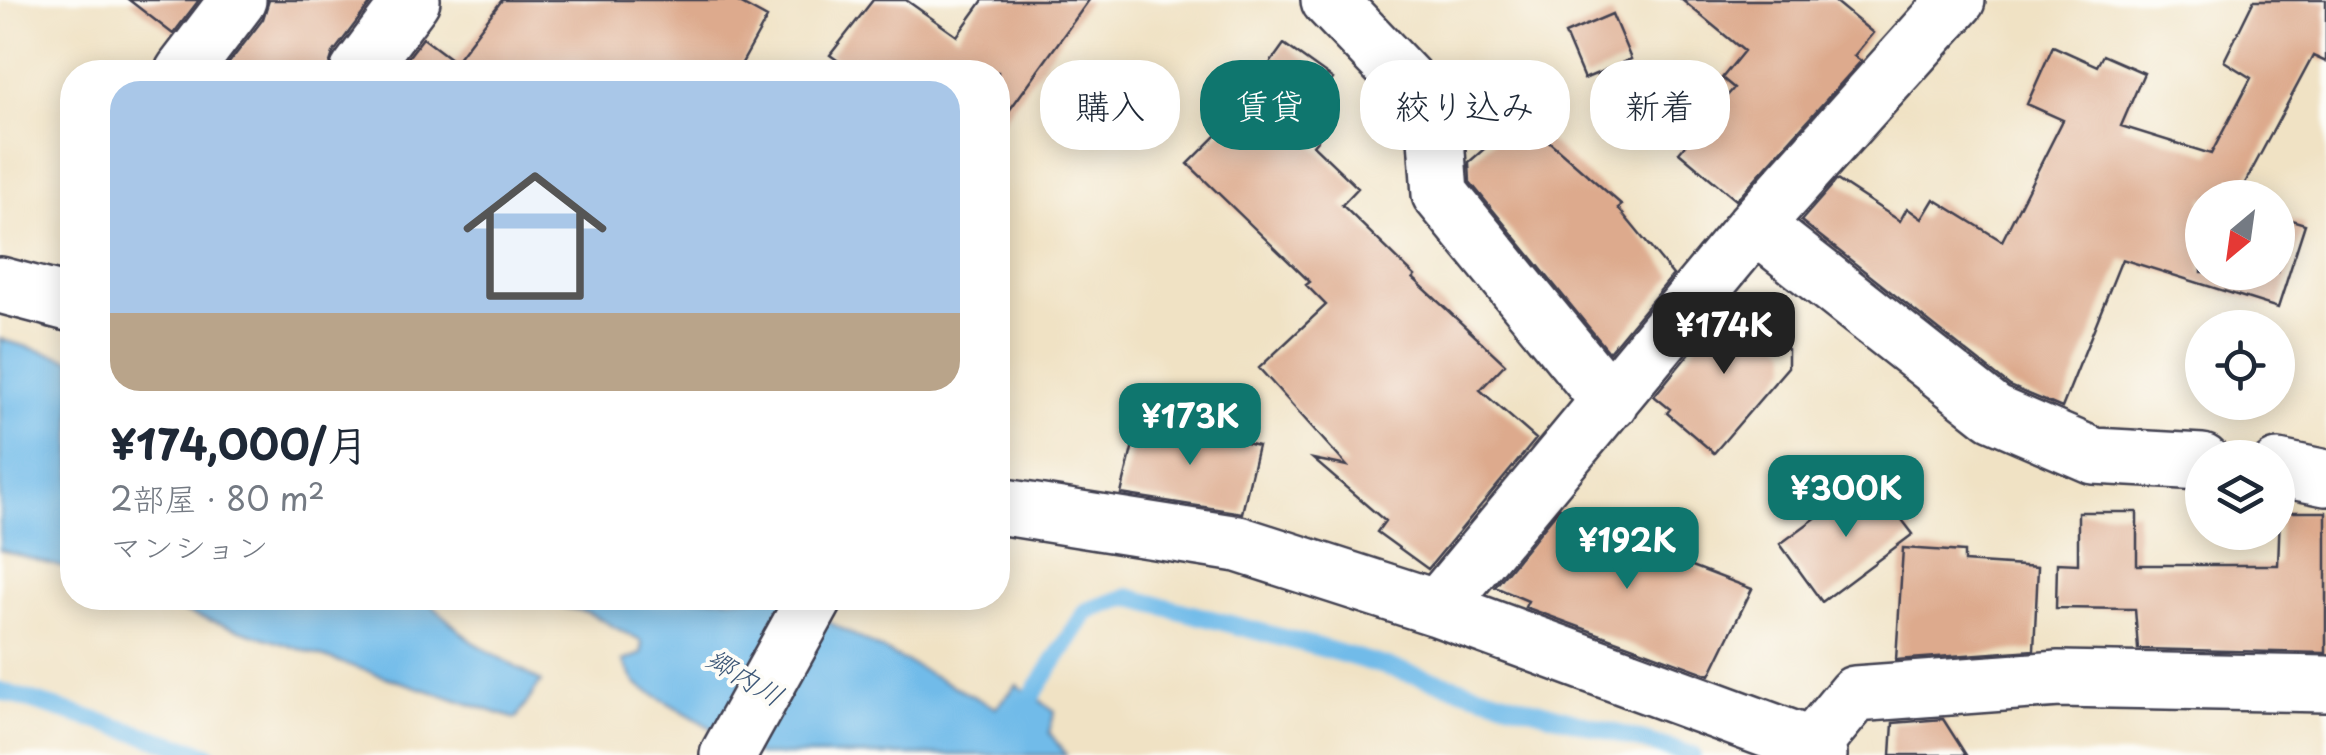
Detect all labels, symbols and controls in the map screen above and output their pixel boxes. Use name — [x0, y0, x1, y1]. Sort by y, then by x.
chip: 購入 — [1040, 60, 1180, 150]
chip: 賃貸 — [1200, 60, 1340, 150]
chip: 絞り込み — [1360, 60, 1570, 150]
chip: 新着 — [1590, 60, 1730, 150]
icon: home — [445, 146, 625, 326]
north arrow — [2185, 180, 2295, 290]
map controls — [2185, 180, 2295, 550]
pin: ¥174K — [1654, 292, 1794, 377]
text: ¥174K — [1675, 300, 1773, 348]
button: locate — [2185, 310, 2295, 420]
pin: ¥173K — [1120, 383, 1260, 468]
text: ¥173K — [1141, 391, 1239, 439]
text: ¥174,000/月 — [110, 411, 369, 474]
button: layers — [2185, 440, 2295, 550]
pin: ¥300K — [1776, 455, 1916, 540]
text: ¥300K — [1790, 463, 1902, 511]
text: 2部屋 · 80 m² — [110, 474, 325, 522]
pin: ¥192K — [1557, 507, 1697, 592]
text: ¥192K — [1578, 515, 1676, 563]
text: マンション — [110, 522, 269, 570]
water label: 郷内川 — [699, 636, 793, 716]

